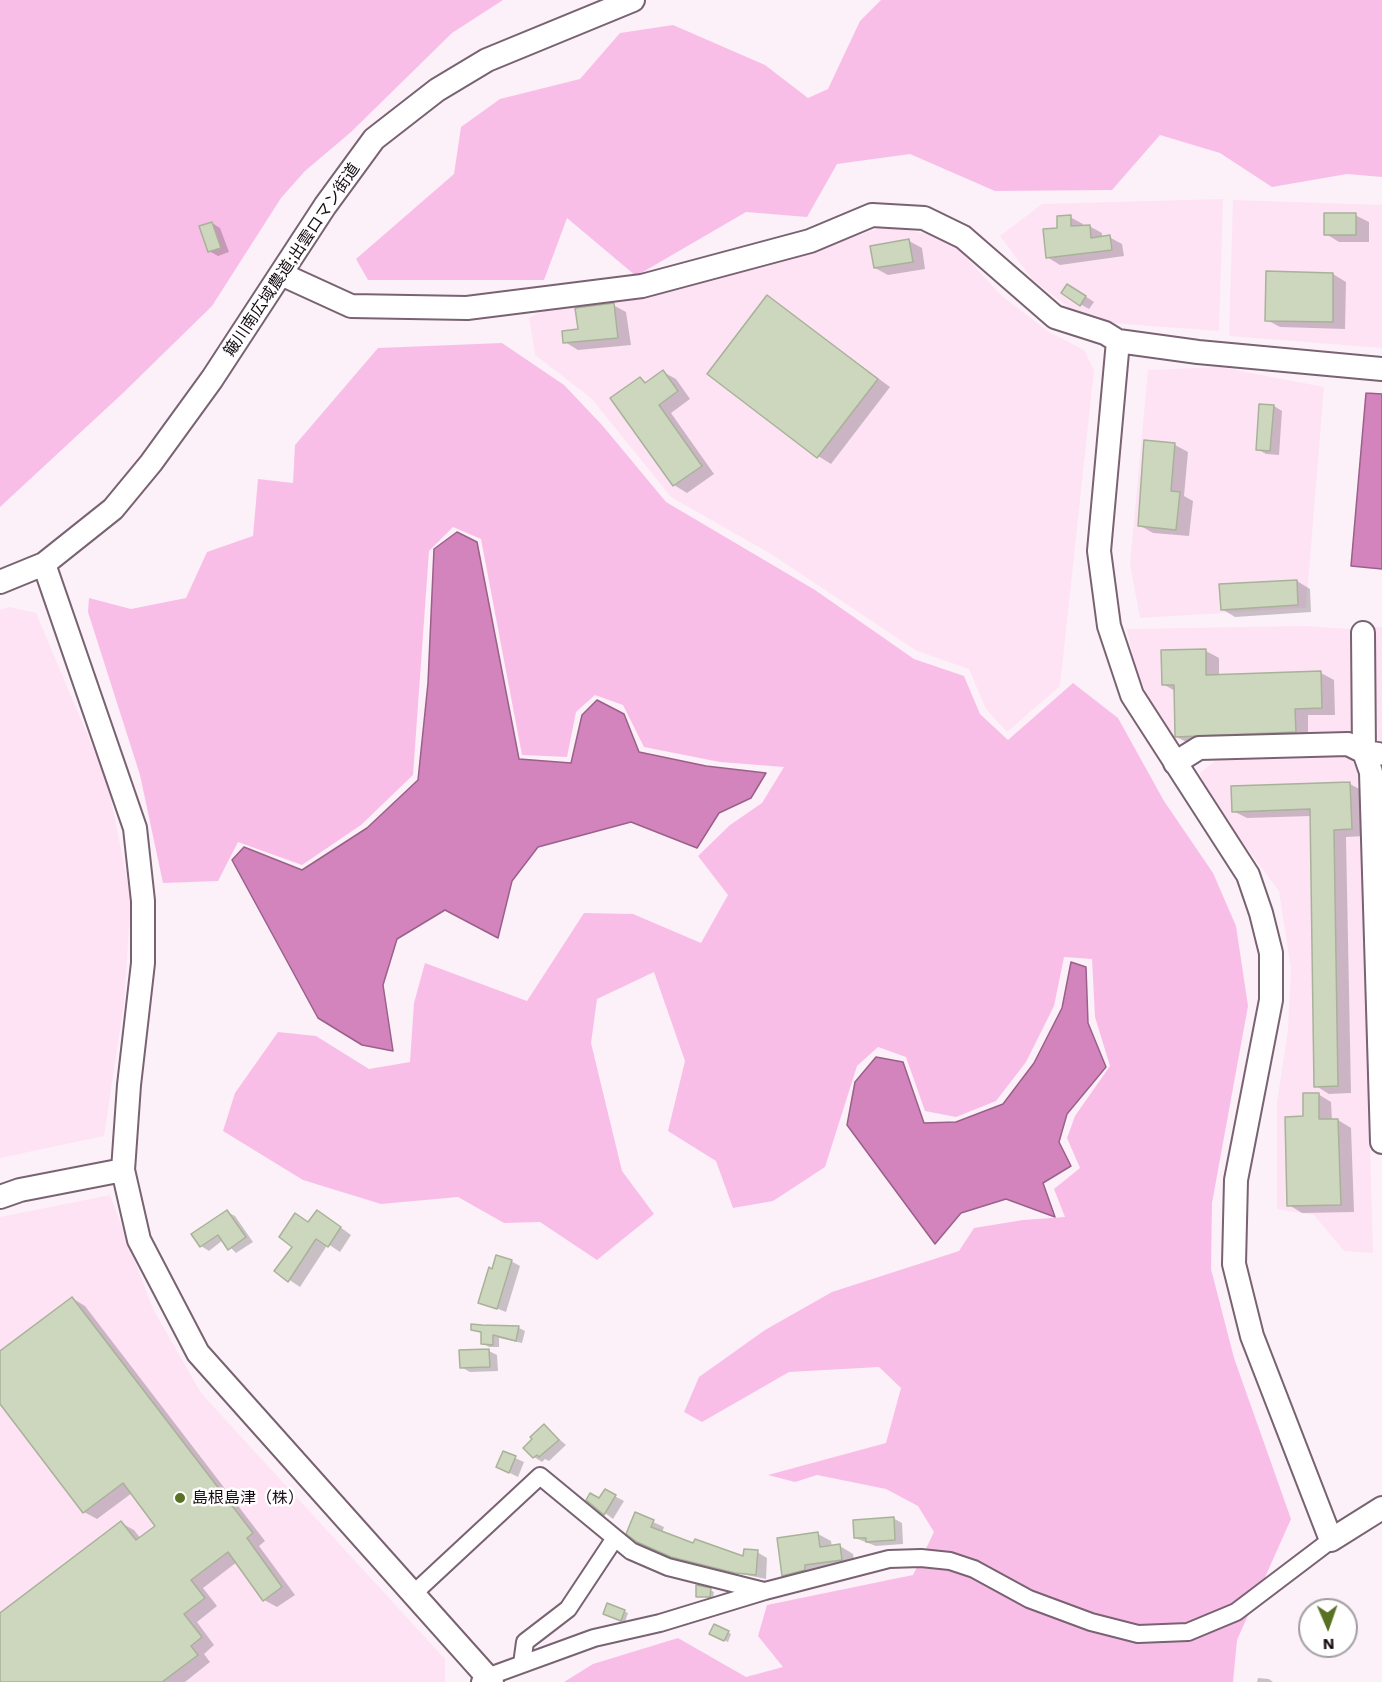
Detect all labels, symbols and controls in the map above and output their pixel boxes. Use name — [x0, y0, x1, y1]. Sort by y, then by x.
street label: 簸川南広域農道;出雲ロマン街道 — [220, 160, 364, 360]
place label: 島根島津（株） — [192, 1488, 304, 1508]
marker: 島根島津（株） — [173, 1491, 187, 1505]
north arrow — [1298, 1598, 1358, 1658]
text: N — [1322, 1635, 1335, 1654]

